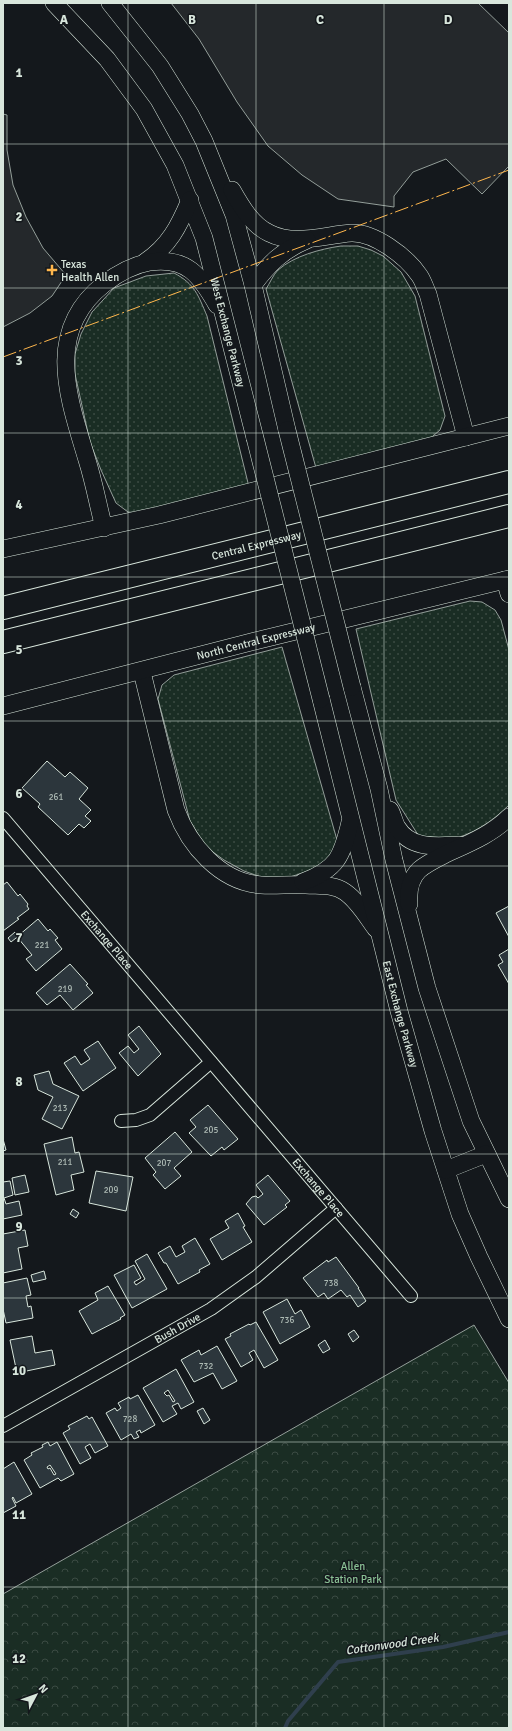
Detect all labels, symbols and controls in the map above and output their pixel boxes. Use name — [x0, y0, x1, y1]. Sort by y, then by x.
text: A — [60, 12, 69, 28]
text: B — [188, 12, 196, 28]
text: C — [316, 12, 324, 28]
text: D — [444, 12, 453, 28]
text: 1 — [15, 65, 23, 81]
text: 2 — [15, 209, 23, 225]
place label: Texas Health Allen — [61, 258, 119, 284]
marker: Texas Health Allen — [46, 264, 58, 276]
street label: West Exchange Parkway — [207, 276, 248, 389]
text: 3 — [15, 353, 23, 369]
text: 4 — [15, 497, 23, 513]
street label: Central Expressway — [210, 528, 303, 563]
street label: North Central Expressway — [195, 620, 317, 663]
text: 5 — [15, 642, 23, 658]
text: 6 — [15, 786, 23, 802]
house number: 261 — [49, 792, 63, 803]
street label: Exchange Place — [78, 908, 135, 972]
text: 7 — [15, 930, 23, 946]
house number: 221 — [35, 940, 49, 951]
street label: East Exchange Parkway — [380, 959, 421, 1070]
house number: 219 — [58, 984, 72, 995]
text: 8 — [15, 1074, 23, 1090]
house number: 213 — [53, 1103, 67, 1114]
house number: 205 — [204, 1125, 218, 1136]
street label: Exchange Place — [289, 1156, 347, 1220]
house number: 211 — [58, 1157, 72, 1168]
house number: 207 — [157, 1158, 171, 1169]
house number: 209 — [104, 1185, 118, 1196]
text: 9 — [15, 1219, 23, 1235]
house number: 738 — [324, 1278, 338, 1289]
street label: Bush Drive — [152, 1310, 203, 1346]
house number: 736 — [280, 1315, 294, 1326]
house number: 732 — [199, 1361, 213, 1372]
text: 10 — [12, 1363, 26, 1379]
house number: 728 — [123, 1414, 137, 1425]
text: 11 — [12, 1507, 26, 1523]
park label: Allen Station Park — [324, 1560, 382, 1586]
water label: Cottonwood Creek — [345, 1630, 440, 1658]
text: 12 — [12, 1651, 26, 1667]
north arrow — [16, 1675, 56, 1715]
text: N — [36, 1682, 51, 1696]

